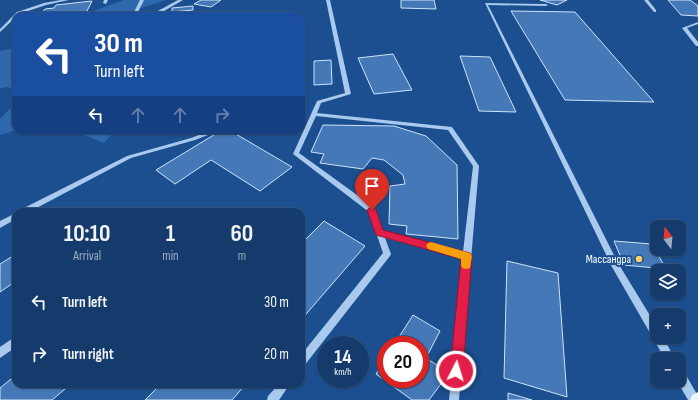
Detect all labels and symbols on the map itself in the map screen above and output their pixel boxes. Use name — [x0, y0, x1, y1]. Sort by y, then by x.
pin — [355, 169, 389, 210]
north arrow — [650, 220, 686, 256]
place label: Массандра — [586, 252, 631, 267]
marker: Массандра — [634, 254, 644, 264]
speed limit sign: 20 — [377, 336, 429, 388]
position arrow — [435, 350, 477, 392]

